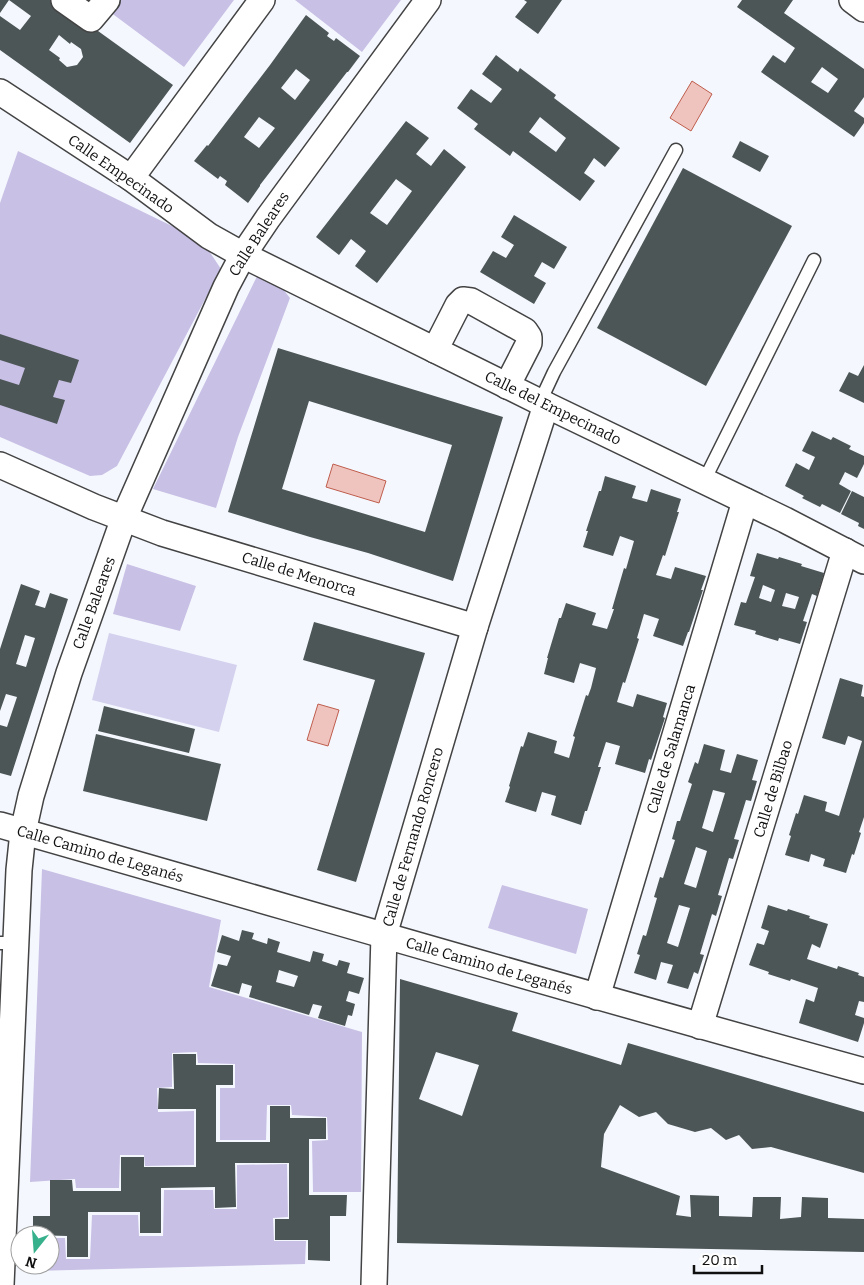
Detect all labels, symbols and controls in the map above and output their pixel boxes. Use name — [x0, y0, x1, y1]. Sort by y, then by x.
street label: Calle Empecinado — [65, 131, 177, 217]
street label: Calle Baleares — [225, 188, 293, 280]
street label: Calle del Empecinado — [482, 367, 624, 449]
street label: Calle de Menorca — [240, 548, 358, 600]
street label: Calle Baleares — [69, 554, 119, 652]
street label: Calle de Salamanca — [643, 682, 699, 816]
street label: Calle de Bilbao — [750, 738, 796, 840]
street label: Calle de Fernando Roncero — [379, 745, 447, 929]
street label: Calle Camino de Leganés — [15, 822, 185, 886]
street label: Calle Camino de Leganés — [404, 934, 574, 998]
north arrow — [10, 1225, 60, 1275]
scale bar — [694, 1242, 762, 1274]
text: 20 m — [702, 1251, 738, 1269]
text: N — [24, 1252, 39, 1272]

